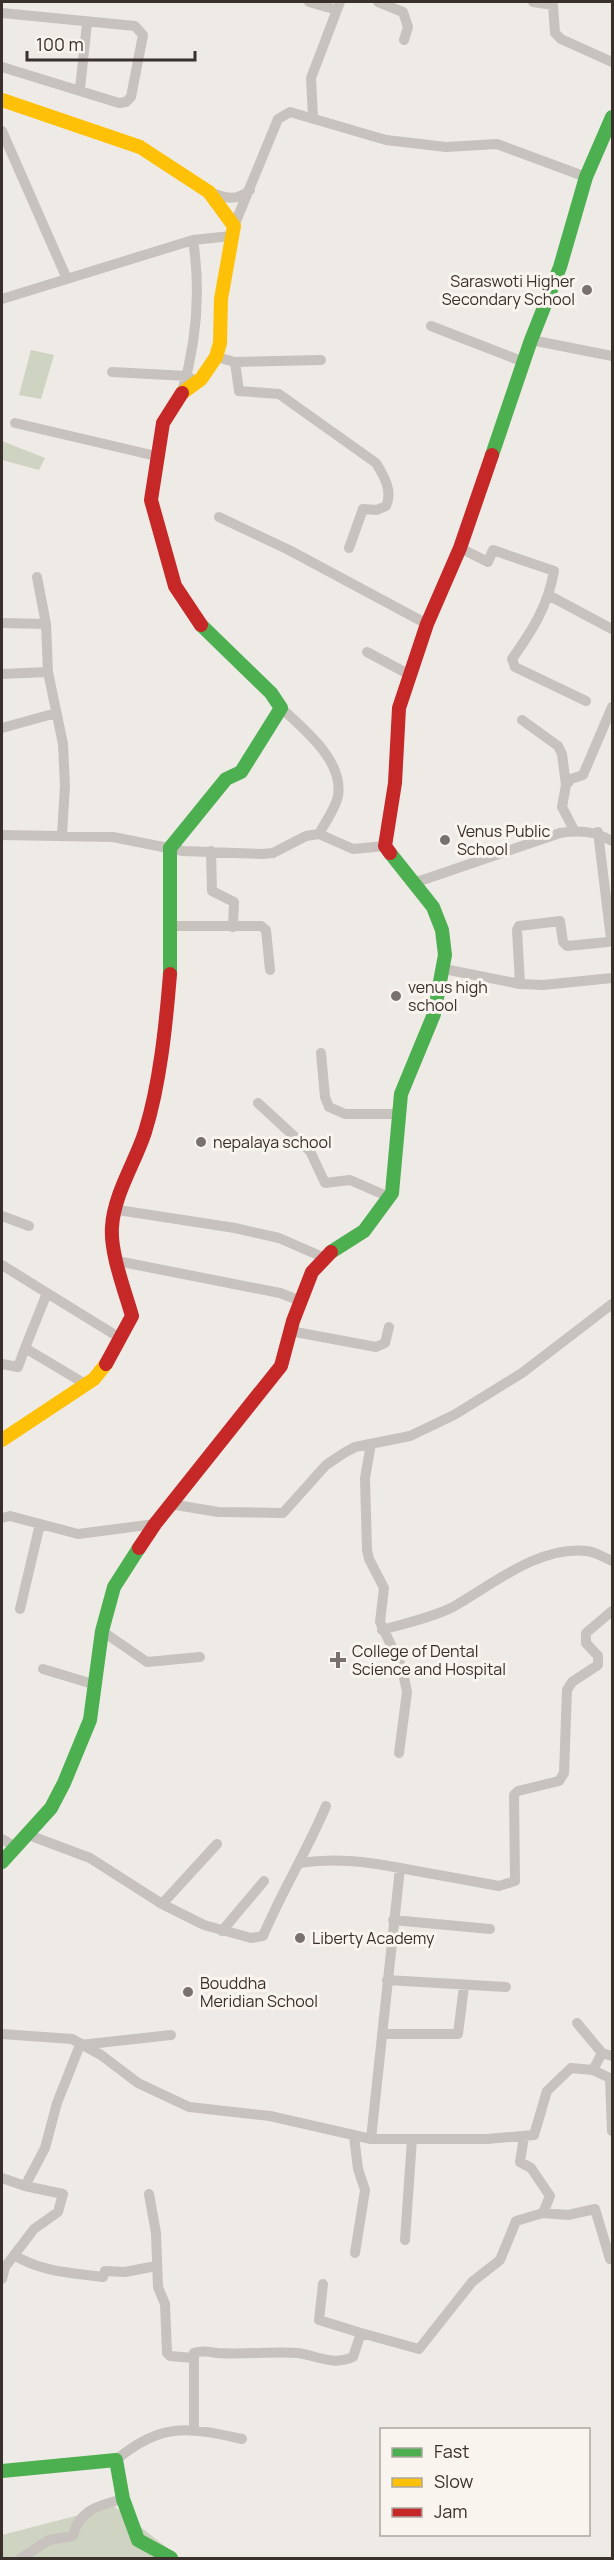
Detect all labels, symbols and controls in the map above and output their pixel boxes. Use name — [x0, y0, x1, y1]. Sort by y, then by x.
scale bar — [27, 24, 195, 62]
text: 100 m — [36, 32, 84, 56]
place label: Saraswoti Higher Secondary School — [442, 270, 575, 310]
marker: Saraswoti Higher Secondary School — [580, 283, 594, 297]
place label: Venus Public School — [457, 820, 551, 860]
marker: Venus Public School — [438, 833, 452, 847]
place label: venus high school — [408, 976, 488, 1016]
marker: venus high school — [389, 989, 403, 1003]
place label: nepalaya school — [213, 1131, 332, 1153]
marker: nepalaya school — [194, 1135, 208, 1149]
place label: College of Dental Science and Hospital — [352, 1640, 506, 1680]
marker: College of Dental Science and Hospital — [329, 1651, 347, 1669]
place label: Liberty Academy — [312, 1927, 435, 1949]
marker: Liberty Academy — [293, 1931, 307, 1945]
place label: Bouddha Meridian School — [200, 1972, 318, 2012]
marker: Bouddha Meridian School — [181, 1985, 195, 1999]
legend — [380, 2428, 590, 2536]
text: Fast — [434, 2439, 469, 2463]
text: Slow — [434, 2469, 474, 2493]
text: Jam — [434, 2499, 468, 2523]

